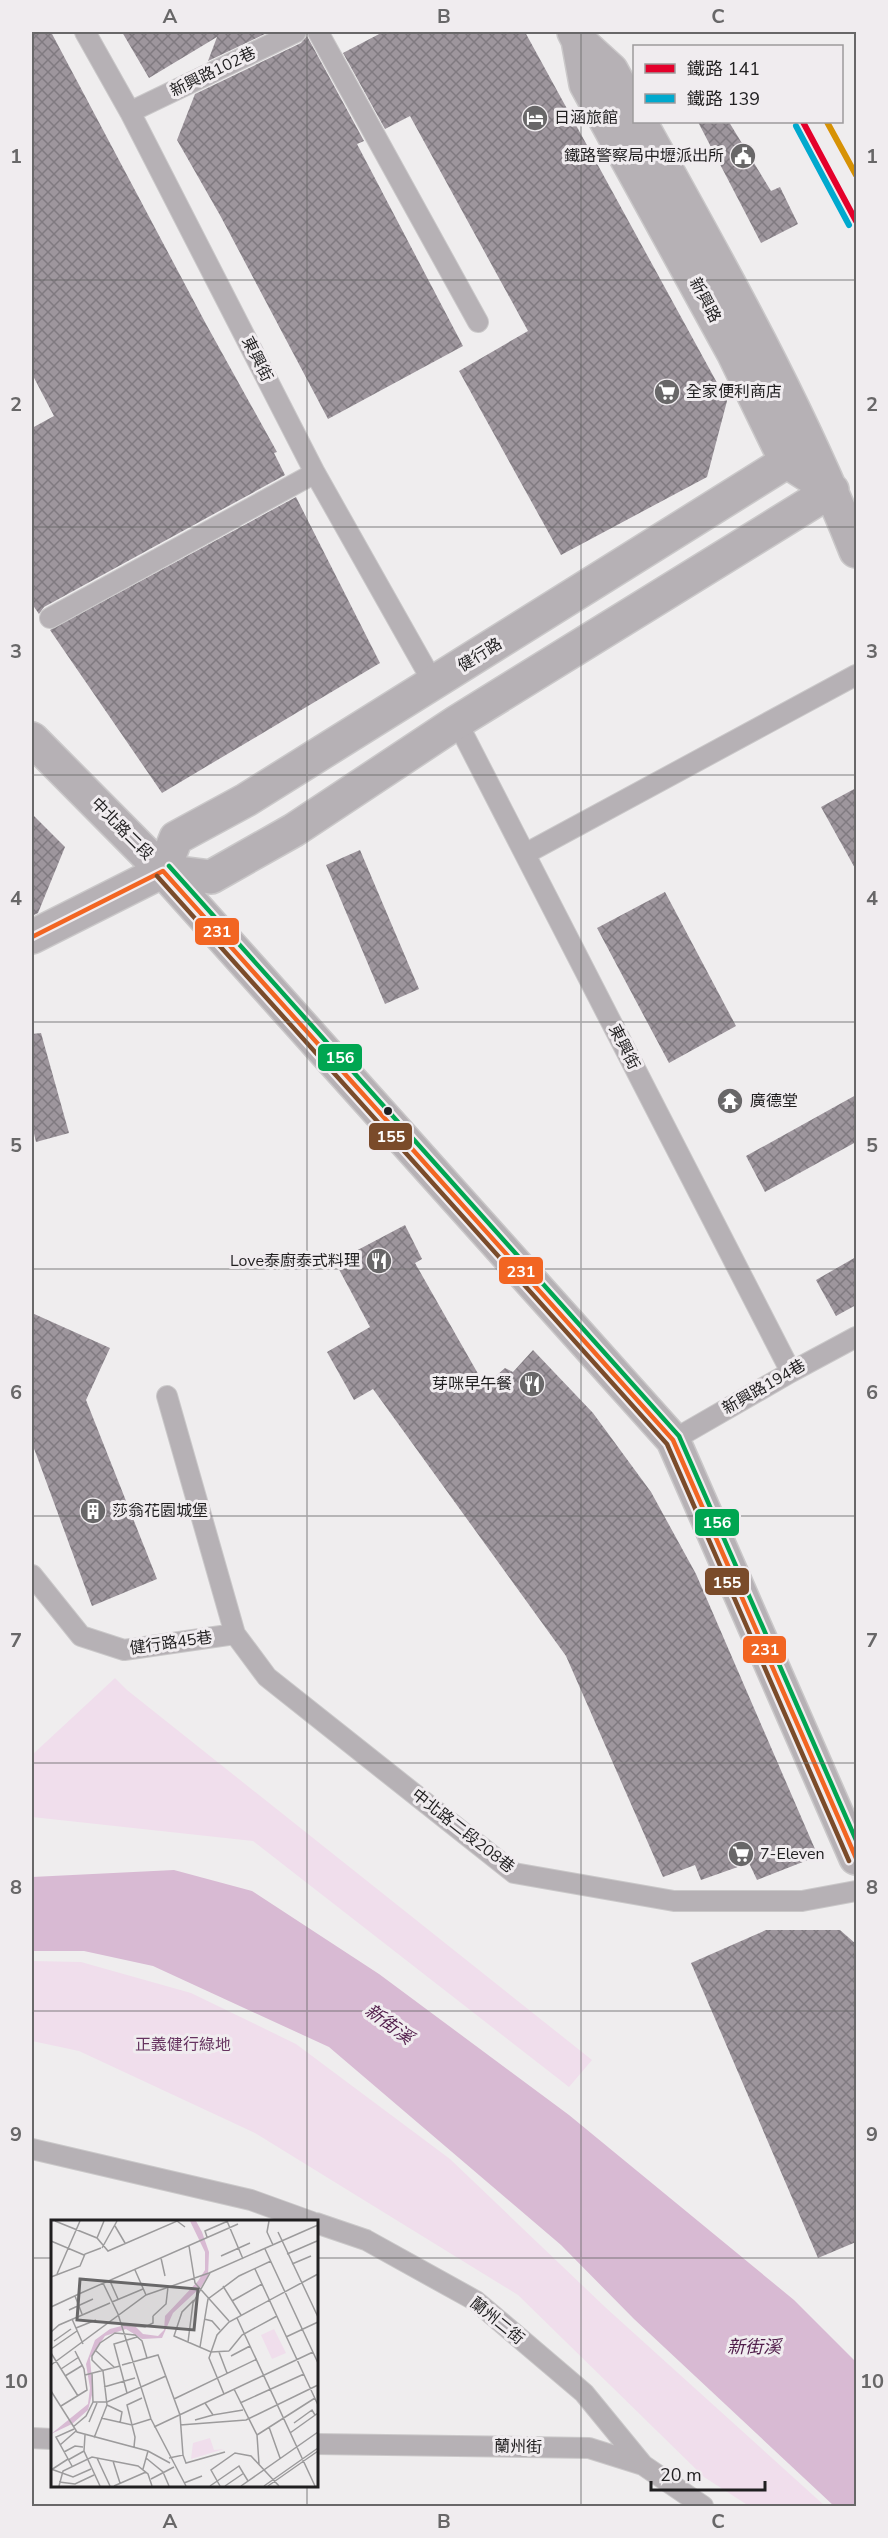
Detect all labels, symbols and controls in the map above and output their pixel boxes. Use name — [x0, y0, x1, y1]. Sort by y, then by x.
text: A — [163, 3, 178, 30]
text: B — [437, 3, 451, 30]
text: C — [711, 3, 725, 30]
street label: 新興路102巷 — [166, 42, 260, 102]
legend — [633, 45, 843, 123]
text: 鐵路 141 — [687, 57, 760, 81]
text: 鐵路 139 — [687, 87, 760, 111]
hotel icon: 日涵旅館 — [520, 103, 550, 133]
place label: 日涵旅館 — [554, 107, 618, 129]
public building icon: 鐵路警察局中壢派出所 — [728, 141, 758, 171]
text: 1 — [10, 143, 22, 170]
text: 1 — [866, 143, 878, 170]
place label: 鐵路警察局中壢派出所 — [564, 145, 724, 167]
street label: 新興路 — [684, 274, 726, 326]
street label: 東興街 — [236, 333, 278, 385]
supermarket icon: 全家便利商店 — [652, 377, 682, 407]
place label: 全家便利商店 — [686, 381, 782, 403]
text: 2 — [10, 391, 22, 418]
text: 2 — [866, 391, 878, 418]
street label: 健行路 — [454, 633, 506, 677]
text: 3 — [10, 638, 22, 665]
text: 3 — [866, 638, 878, 665]
street label: 中北路二段 — [86, 793, 158, 865]
text: 4 — [10, 885, 22, 912]
text: 4 — [866, 885, 878, 912]
line badge: 231 — [194, 917, 240, 946]
text: 231 — [203, 921, 231, 943]
street label: 東興街 — [603, 1021, 645, 1073]
line badge: 156 — [317, 1043, 363, 1072]
text: 156 — [326, 1047, 354, 1069]
temple icon: 廣德堂 — [715, 1086, 745, 1116]
place label: 廣德堂 — [750, 1090, 798, 1112]
unlabelled marker — [382, 1105, 394, 1117]
line badge: 155 — [368, 1122, 413, 1151]
text: 155 — [377, 1126, 405, 1148]
text: 5 — [10, 1132, 22, 1159]
text: 5 — [866, 1132, 878, 1159]
restaurant icon: Love泰廚泰式料理 — [364, 1246, 394, 1276]
place label: Love泰廚泰式料理 — [230, 1250, 360, 1272]
line badge: 231 — [498, 1256, 544, 1285]
text: 231 — [507, 1261, 535, 1283]
street label: 新興路194巷 — [718, 1354, 810, 1420]
restaurant icon: 芽咪早午餐 — [517, 1369, 547, 1399]
place label: 芽咪早午餐 — [432, 1373, 512, 1395]
text: 6 — [10, 1379, 22, 1406]
text: 6 — [866, 1379, 878, 1406]
building icon: 莎翁花園城堡 — [78, 1496, 108, 1526]
place label: 莎翁花園城堡 — [112, 1500, 208, 1522]
line badge: 156 — [694, 1508, 740, 1537]
text: 156 — [703, 1512, 731, 1534]
line badge: 155 — [704, 1567, 750, 1596]
text: 155 — [713, 1572, 741, 1594]
street label: 健行路45巷 — [128, 1626, 214, 1660]
text: 7 — [10, 1627, 22, 1654]
text: 7 — [866, 1627, 878, 1654]
line badge: 231 — [742, 1635, 787, 1664]
text: 231 — [751, 1639, 779, 1661]
street label: 中北路二段208巷 — [407, 1784, 519, 1878]
supermarket icon: 7-Eleven — [726, 1839, 756, 1869]
place label: 7-Eleven — [760, 1843, 825, 1865]
text: 8 — [10, 1874, 22, 1901]
text: 8 — [866, 1874, 878, 1901]
water label: 新街溪 — [360, 1998, 420, 2051]
park label: 正義健行綠地 — [135, 2034, 231, 2056]
text: 9 — [10, 2121, 22, 2148]
text: 9 — [866, 2121, 878, 2148]
inset map — [51, 2220, 318, 2487]
street label: 蘭州二街 — [465, 2292, 529, 2350]
water label: 新街溪 — [727, 2335, 784, 2359]
text: 10 — [4, 2368, 28, 2395]
text: 10 — [860, 2368, 884, 2395]
street label: 蘭州街 — [494, 2436, 542, 2458]
scale bar — [651, 2454, 765, 2492]
text: 20 m — [660, 2463, 702, 2487]
text: A — [163, 2508, 178, 2535]
text: B — [437, 2508, 451, 2535]
text: C — [711, 2508, 725, 2535]

